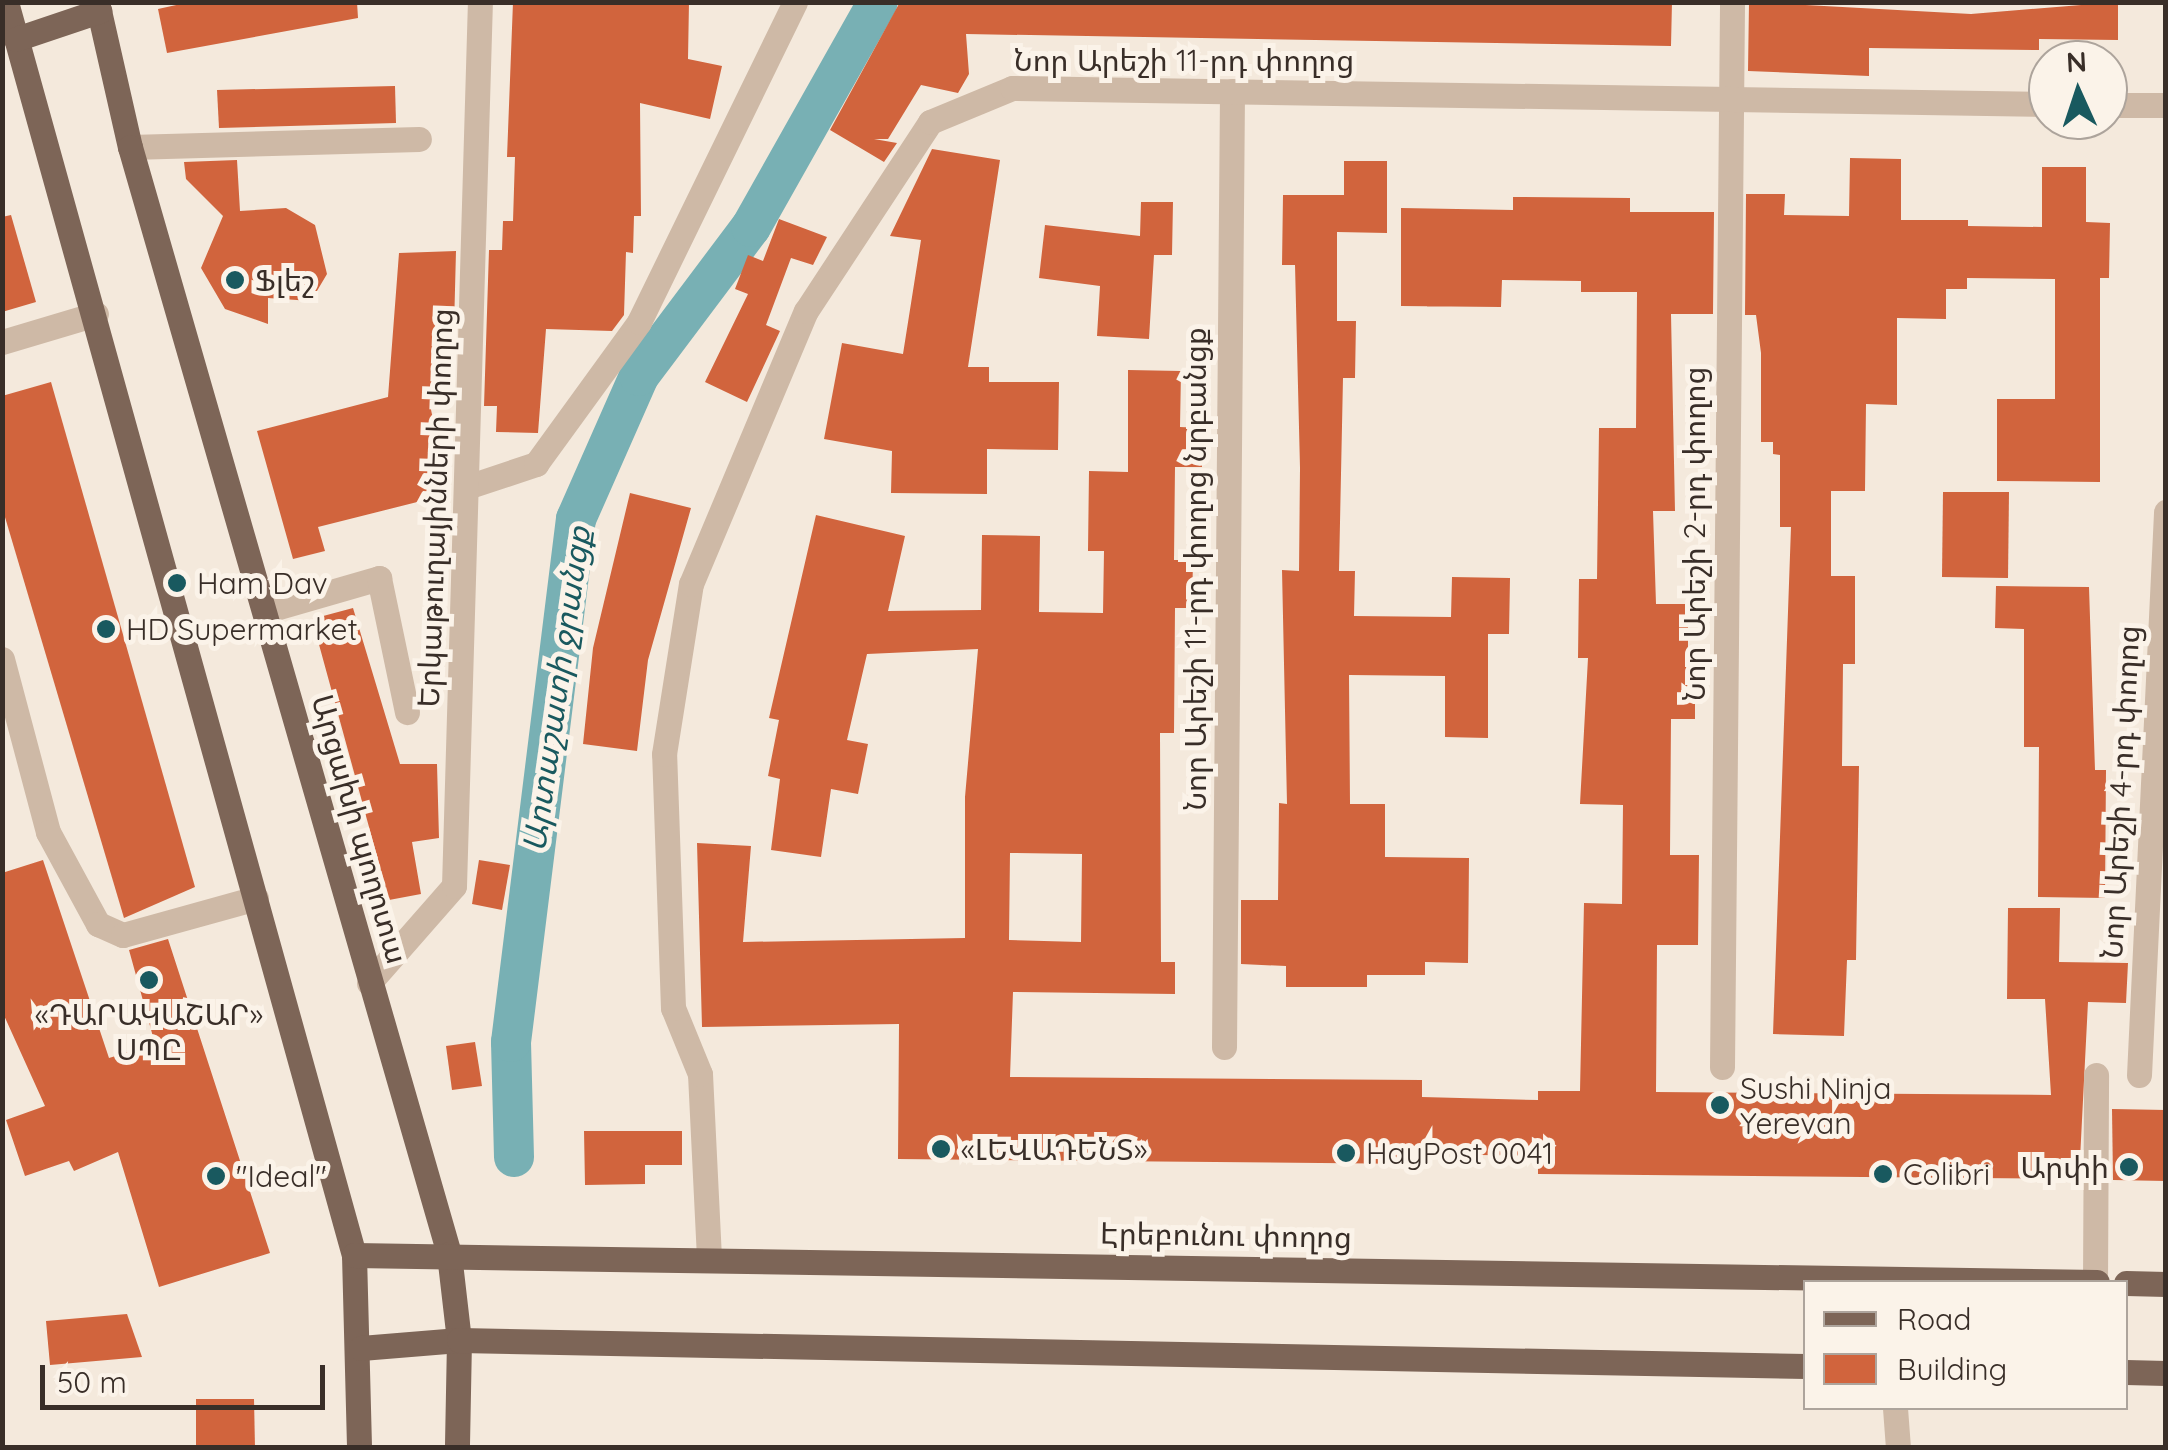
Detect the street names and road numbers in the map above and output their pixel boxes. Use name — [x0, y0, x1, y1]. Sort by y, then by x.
street label: Նոր Արեշի 11-րդ փողոց — [1014, 42, 1354, 78]
street label: Երկաթուղայինների փողոց — [410, 308, 460, 708]
street label: Նոր Արեշի 11-րդ փողոց նրբանցք — [1177, 327, 1213, 811]
street label: Նոր Արեշի 2-րդ փողոց — [1676, 367, 1712, 701]
street label: Նոր Արեշի 4-րդ փողոց — [2093, 624, 2147, 960]
street label: Արցախի պողոտա — [304, 690, 416, 968]
street label: Էրեբունու փողոց — [1100, 1215, 1352, 1255]

